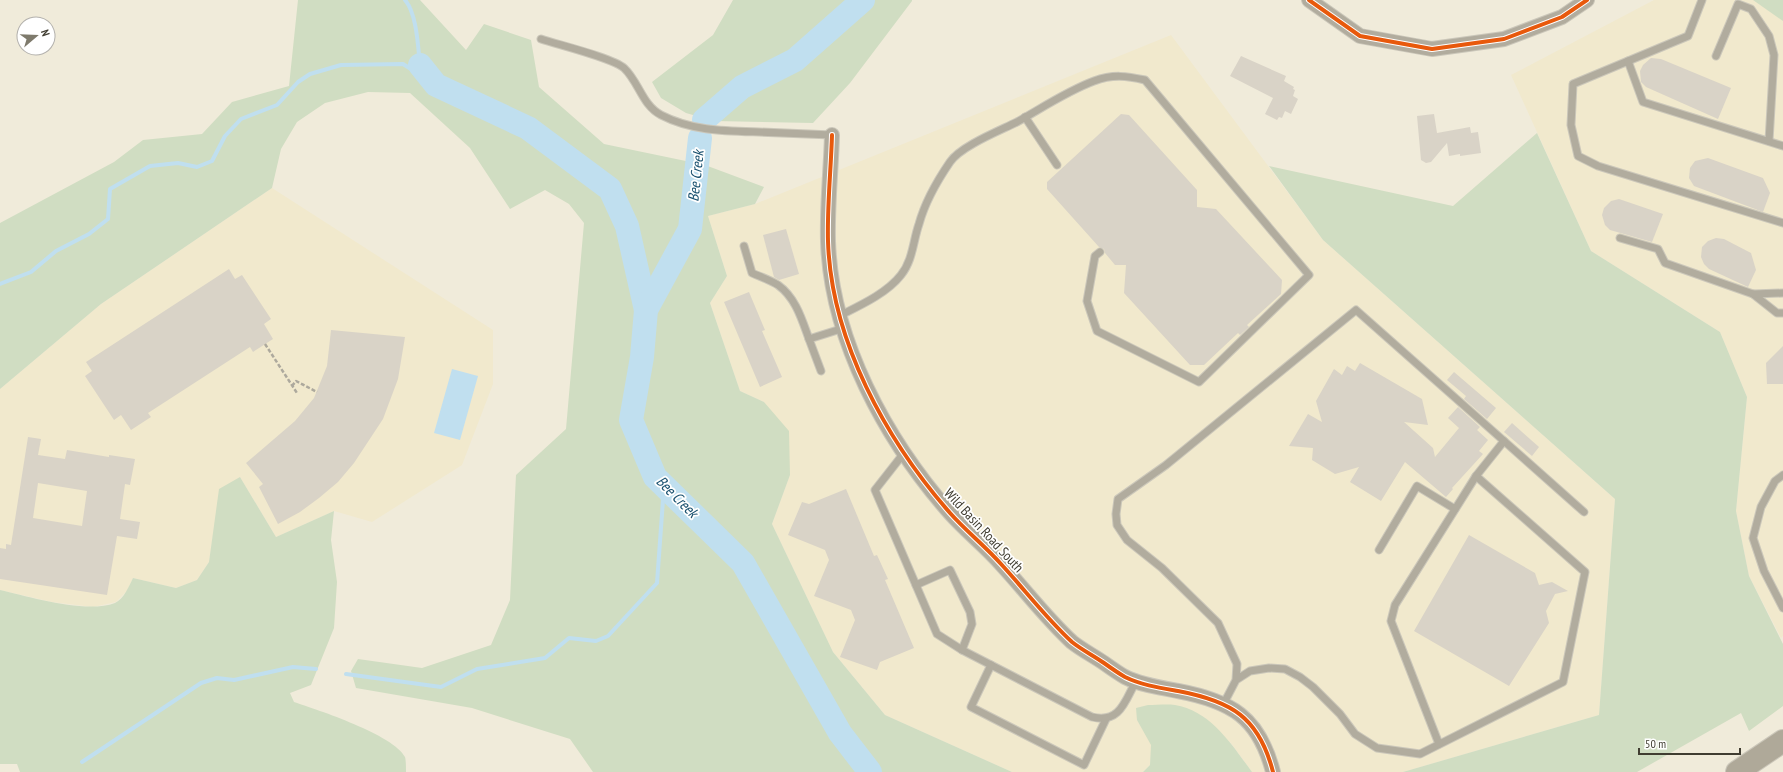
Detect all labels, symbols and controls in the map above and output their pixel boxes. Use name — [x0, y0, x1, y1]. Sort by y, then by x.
north arrow — [16, 16, 56, 56]
text: N — [38, 28, 53, 38]
water label: Bee Creek — [683, 147, 708, 202]
water label: Bee Creek — [652, 472, 704, 523]
street label: Wild Basin Road South — [940, 484, 1028, 576]
scale bar — [1639, 730, 1740, 756]
text: 50 m — [1645, 736, 1666, 751]

